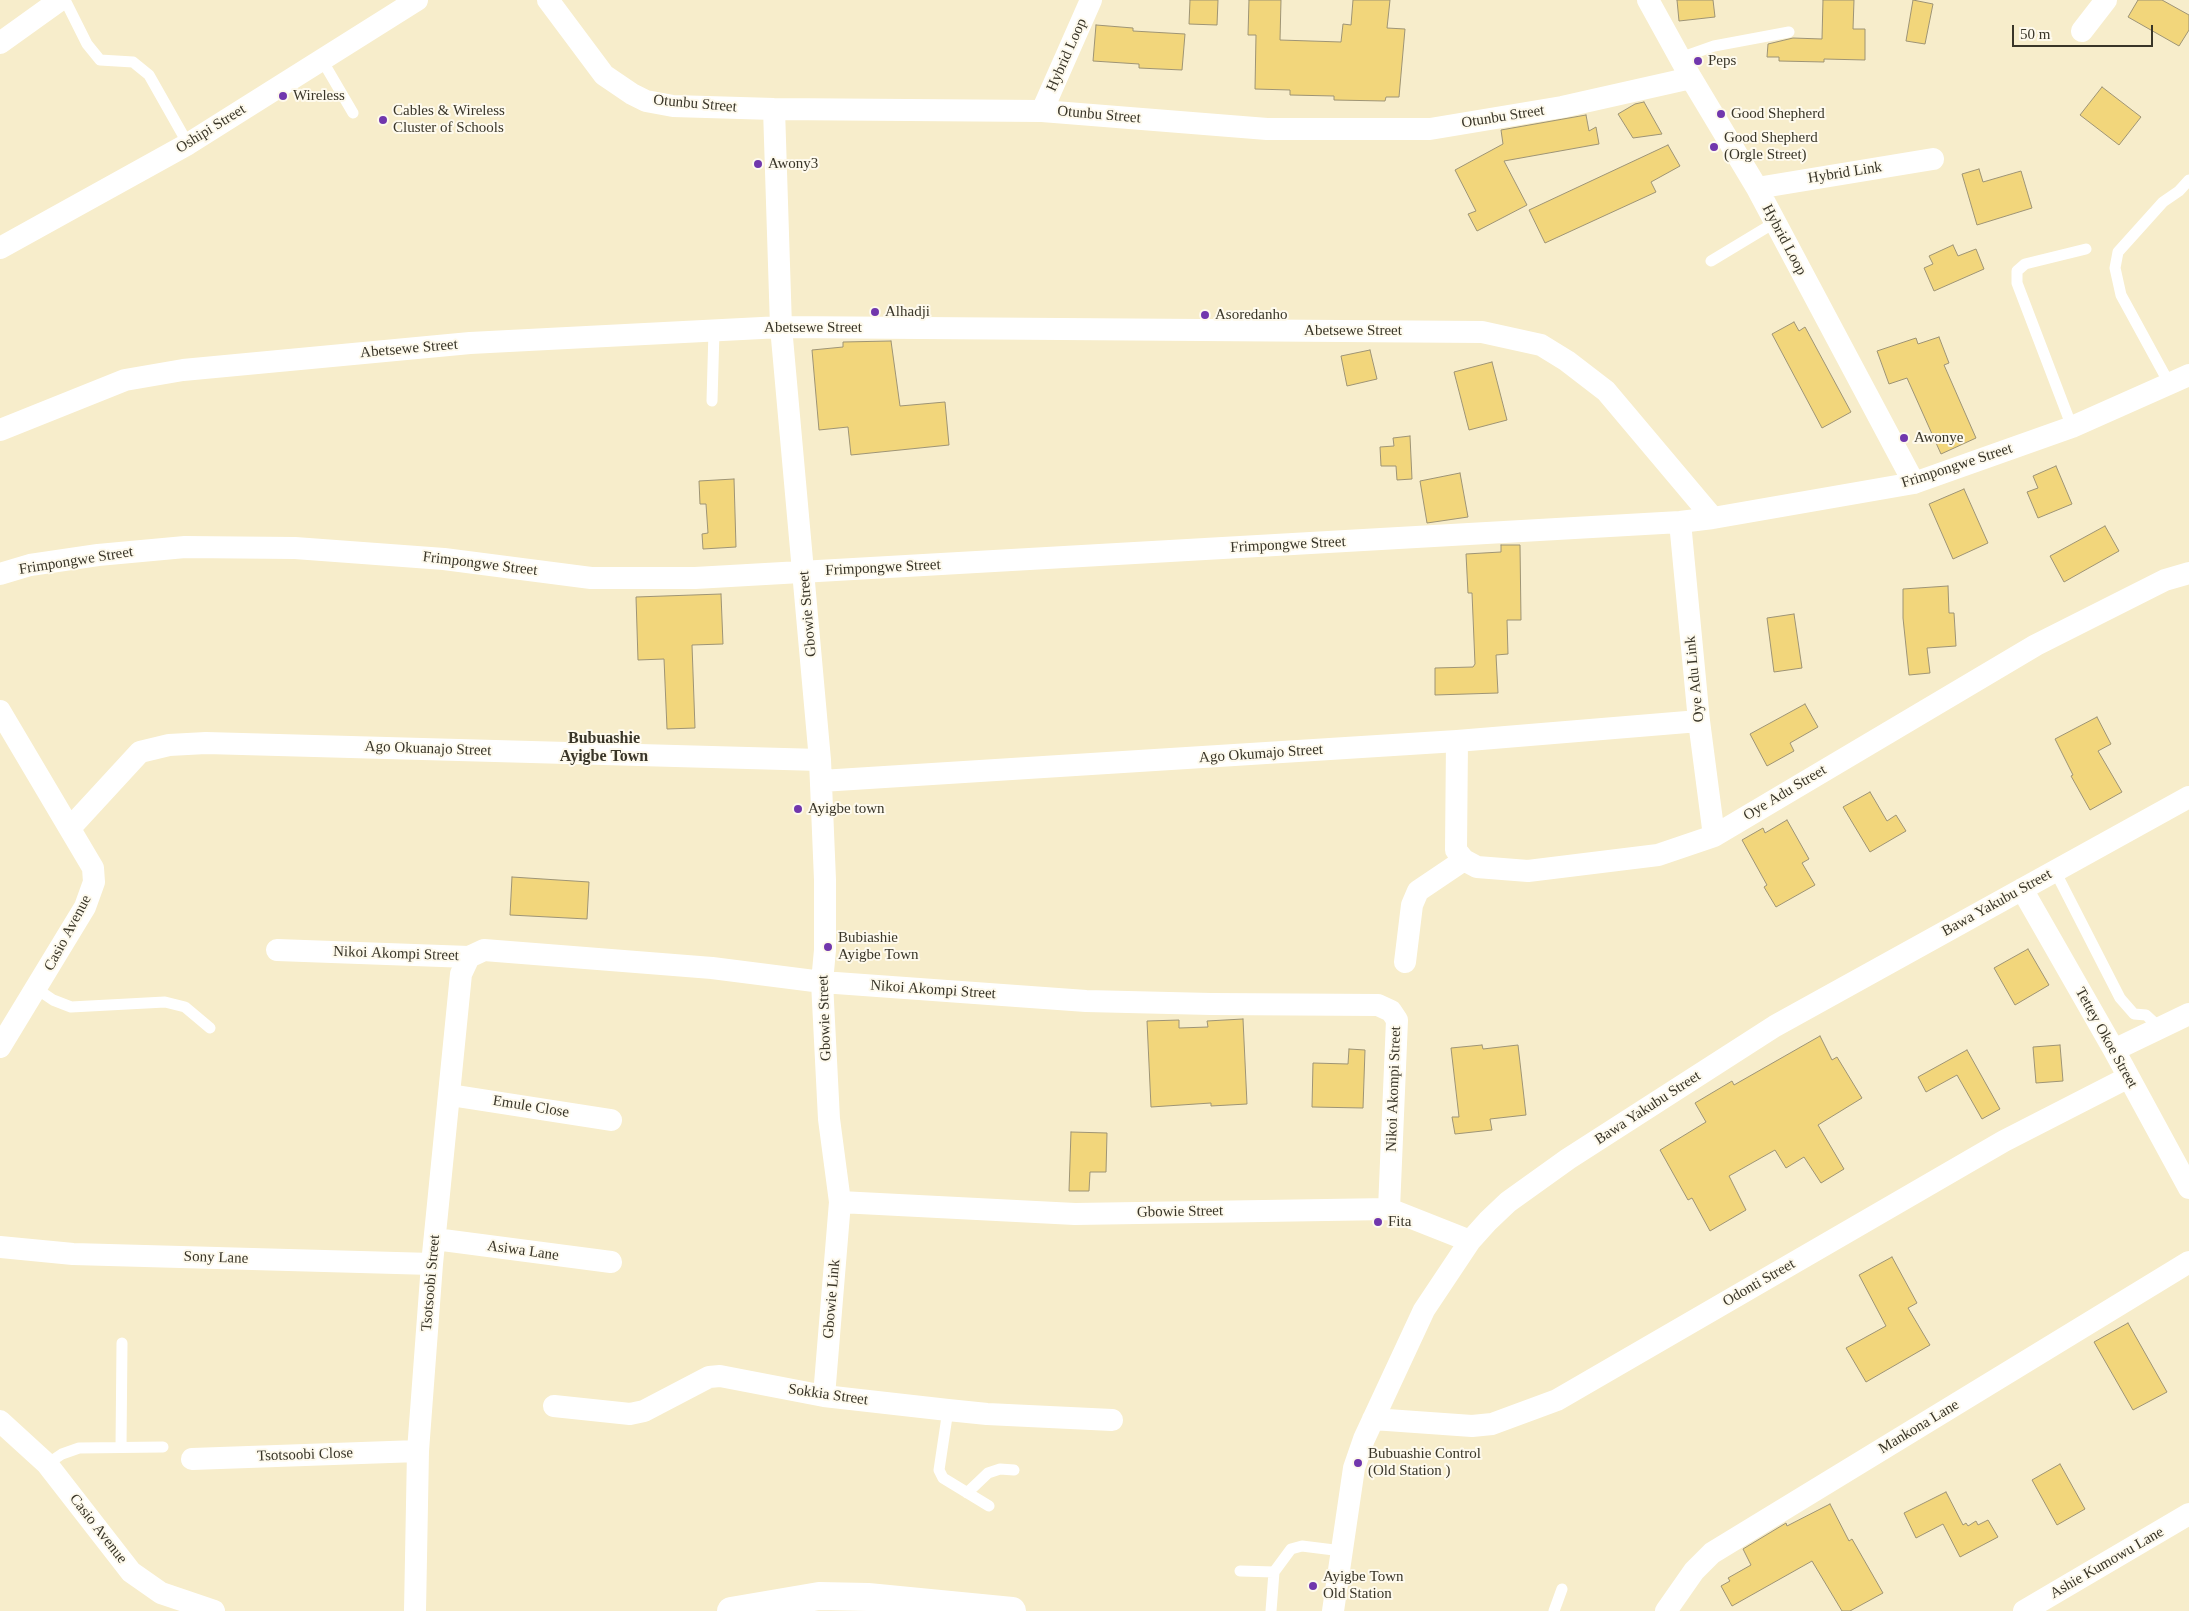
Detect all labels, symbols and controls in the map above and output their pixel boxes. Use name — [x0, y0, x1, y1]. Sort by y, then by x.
scale bar — [2014, 15, 2155, 47]
street label: Hybrid Loop — [1043, 16, 1091, 94]
text: 50 m — [2020, 26, 2050, 42]
place label: Peps — [1708, 52, 1736, 70]
marker: Peps — [1692, 55, 1704, 67]
place label: Wireless — [293, 87, 345, 105]
marker: Wireless — [277, 90, 289, 102]
street label: Otunbu Street — [653, 91, 737, 117]
street label: Oshipi Street — [173, 101, 249, 157]
place label: Cables & Wireless Cluster of Schools — [393, 102, 505, 137]
street label: Otunbu Street — [1057, 102, 1141, 128]
street label: Otunbu Street — [1460, 102, 1546, 132]
place label: Good Shepherd — [1731, 105, 1825, 123]
marker: Good Shepherd — [1715, 108, 1727, 120]
marker: Cables & Wireless Cluster of Schools — [377, 114, 389, 126]
place label: Good Shepherd (Orgle Street) — [1724, 129, 1818, 164]
marker: Good Shepherd (Orgle Street) — [1708, 141, 1720, 153]
place label: Awony3 — [768, 155, 818, 173]
marker: Awony3 — [752, 158, 764, 170]
street label: Hybrid Link — [1807, 158, 1883, 188]
street label: Hybrid Loop — [1758, 201, 1810, 279]
place label: Alhadji — [885, 303, 930, 321]
marker: Alhadji — [869, 306, 881, 318]
place label: Asoredanho — [1215, 306, 1287, 324]
marker: Asoredanho — [1199, 309, 1211, 321]
street label: Abetsewe Street — [764, 319, 862, 337]
street label: Abetsewe Street — [1304, 322, 1402, 340]
street label: Abetsewe Street — [359, 336, 459, 362]
place label: Awonye — [1914, 429, 1963, 447]
marker: Awonye — [1898, 432, 1910, 444]
street label: Frimpongwe Street — [1899, 440, 2015, 492]
street label: Frimpongwe Street — [1230, 533, 1346, 557]
street label: Frimpongwe Street — [18, 543, 134, 579]
street label: Frimpongwe Street — [422, 548, 538, 580]
street label: Frimpongwe Street — [825, 556, 941, 580]
street label: Gbowie Street — [795, 570, 821, 658]
street label: Oye Adu Link — [1682, 635, 1708, 723]
district label: Bubuashie Ayigbe Town — [560, 729, 648, 767]
street label: Ago Okuanajo Street — [364, 738, 492, 760]
street label: Ago Okumajo Street — [1198, 741, 1324, 767]
street label: Oye Adu Street — [1740, 761, 1830, 825]
place label: Ayigbe town — [808, 800, 885, 818]
marker: Ayigbe town — [792, 803, 804, 815]
street label: Bawa Yakubu Street — [1939, 865, 2055, 941]
street label: Casio Avenue — [40, 892, 96, 974]
place label: Bubiashie Ayigbe Town — [838, 929, 918, 964]
marker: Bubiashie Ayigbe Town — [822, 941, 834, 953]
street label: Nikoi Akompi Street — [333, 943, 459, 965]
street label: Gbowie Street — [815, 975, 835, 1061]
street label: Nikoi Akompi Street — [870, 977, 996, 1003]
street label: Tettey Okoe Street — [2071, 985, 2141, 1091]
street label: Nikoi Akompi Street — [1383, 1026, 1405, 1152]
street label: Bawa Yakubu Street — [1592, 1067, 1704, 1149]
street label: Emule Close — [492, 1092, 570, 1122]
street label: Gbowie Street — [1137, 1202, 1223, 1222]
place label: Fita — [1388, 1213, 1411, 1231]
marker: Fita — [1372, 1216, 1384, 1228]
street label: Tsotsoobi Street — [418, 1234, 444, 1332]
street label: Asiwa Lane — [486, 1237, 560, 1265]
street label: Sony Lane — [183, 1248, 249, 1268]
street label: Odonti Street — [1720, 1255, 1798, 1311]
street label: Gbowie Link — [820, 1259, 844, 1339]
street label: Sokkia Street — [787, 1380, 869, 1410]
street label: Mankona Lane — [1876, 1396, 1962, 1458]
street label: Tsotsoobi Close — [257, 1444, 353, 1466]
place label: Bubuashie Control (Old Station ) — [1368, 1445, 1481, 1480]
marker: Bubuashie Control (Old Station ) — [1352, 1457, 1364, 1469]
street label: Casio Avenue — [65, 1491, 131, 1567]
street label: Ashie Kumowu Lane — [2047, 1523, 2167, 1603]
place label: Ayigbe Town Old Station — [1323, 1568, 1403, 1603]
marker: Ayigbe Town Old Station — [1307, 1580, 1319, 1592]

